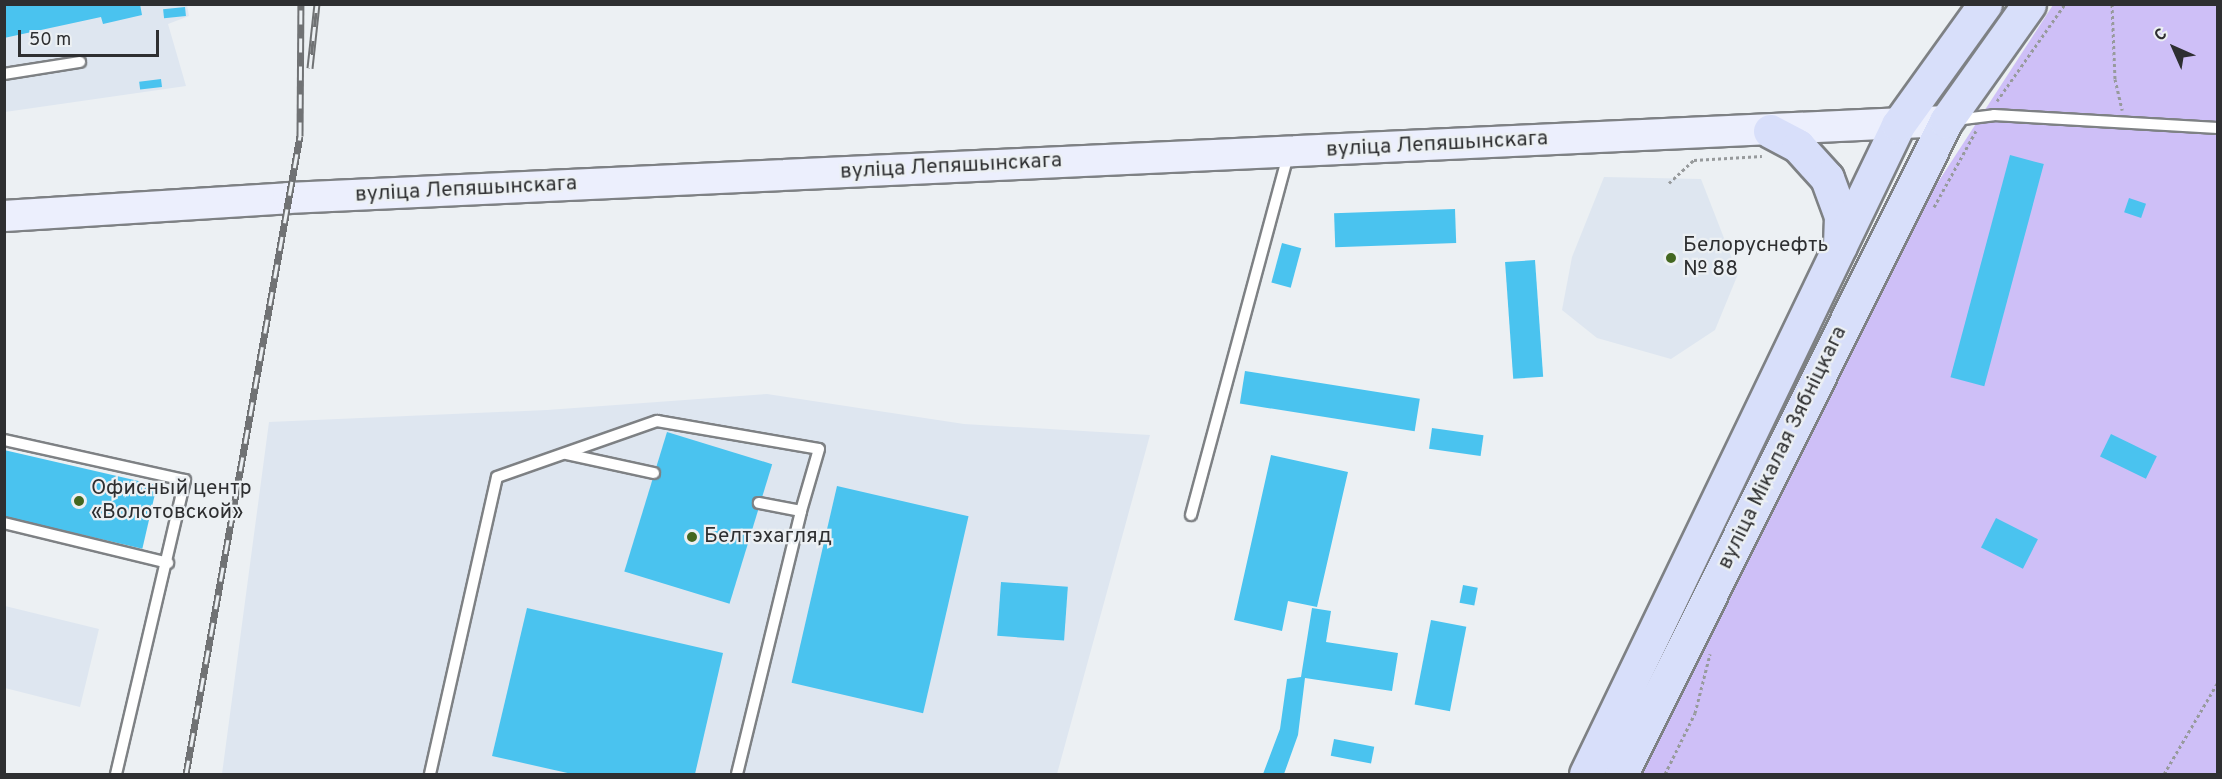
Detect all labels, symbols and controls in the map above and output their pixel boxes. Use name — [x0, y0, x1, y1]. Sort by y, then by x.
scale bar — [21, 18, 162, 56]
north arrow — [2144, 18, 2204, 78]
text: С — [2151, 25, 2172, 46]
text: 50 m — [29, 29, 71, 52]
street label: вуліца Лепяшынскага — [1326, 127, 1548, 163]
street label: вуліца Лепяшынскага — [840, 149, 1062, 185]
street label: вуліца Лепяшынскага — [355, 172, 577, 208]
place label: Белоруснефть № 88 — [1683, 233, 1829, 283]
marker: Белоруснефть № 88 — [1664, 251, 1678, 265]
street label: вуліца Мікалая Зябніцкага — [1713, 322, 1853, 574]
place label: Офисный центр «Волотовской» — [91, 476, 252, 526]
marker: Офисный центр «Волотовской» — [72, 494, 86, 508]
place label: Белтэхагляд — [704, 524, 832, 550]
marker: Белтэхагляд — [685, 530, 699, 544]

